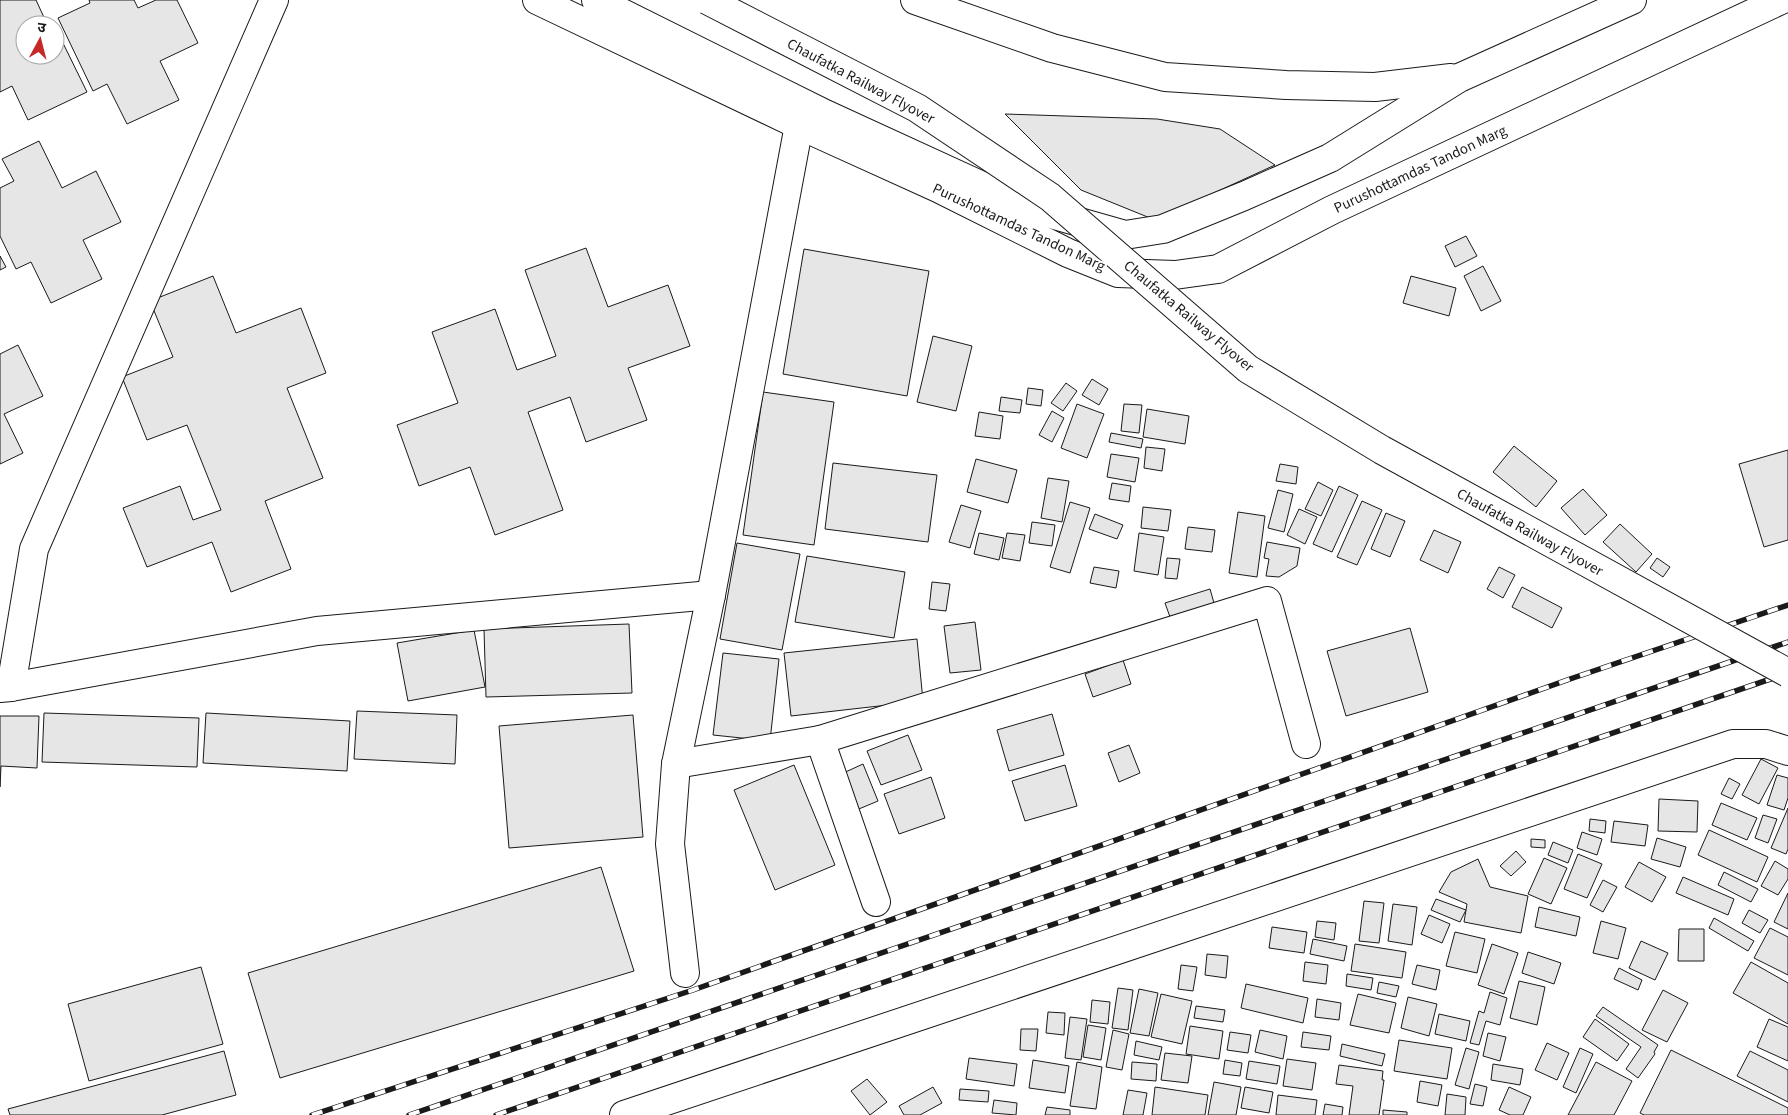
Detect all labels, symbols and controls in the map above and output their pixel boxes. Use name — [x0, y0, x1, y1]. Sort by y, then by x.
north arrow — [15, 15, 65, 65]
text: उ — [36, 18, 48, 39]
street label: Chaufatka Railway Flyover — [783, 34, 939, 130]
street label: Purushottamdas Tandon Marg — [1330, 120, 1510, 219]
street label: Purushottamdas Tandon Marg — [929, 178, 1109, 277]
street label: Chaufatka Railway Flyover — [1119, 256, 1259, 378]
street label: Chaufatka Railway Flyover — [1453, 483, 1607, 582]

